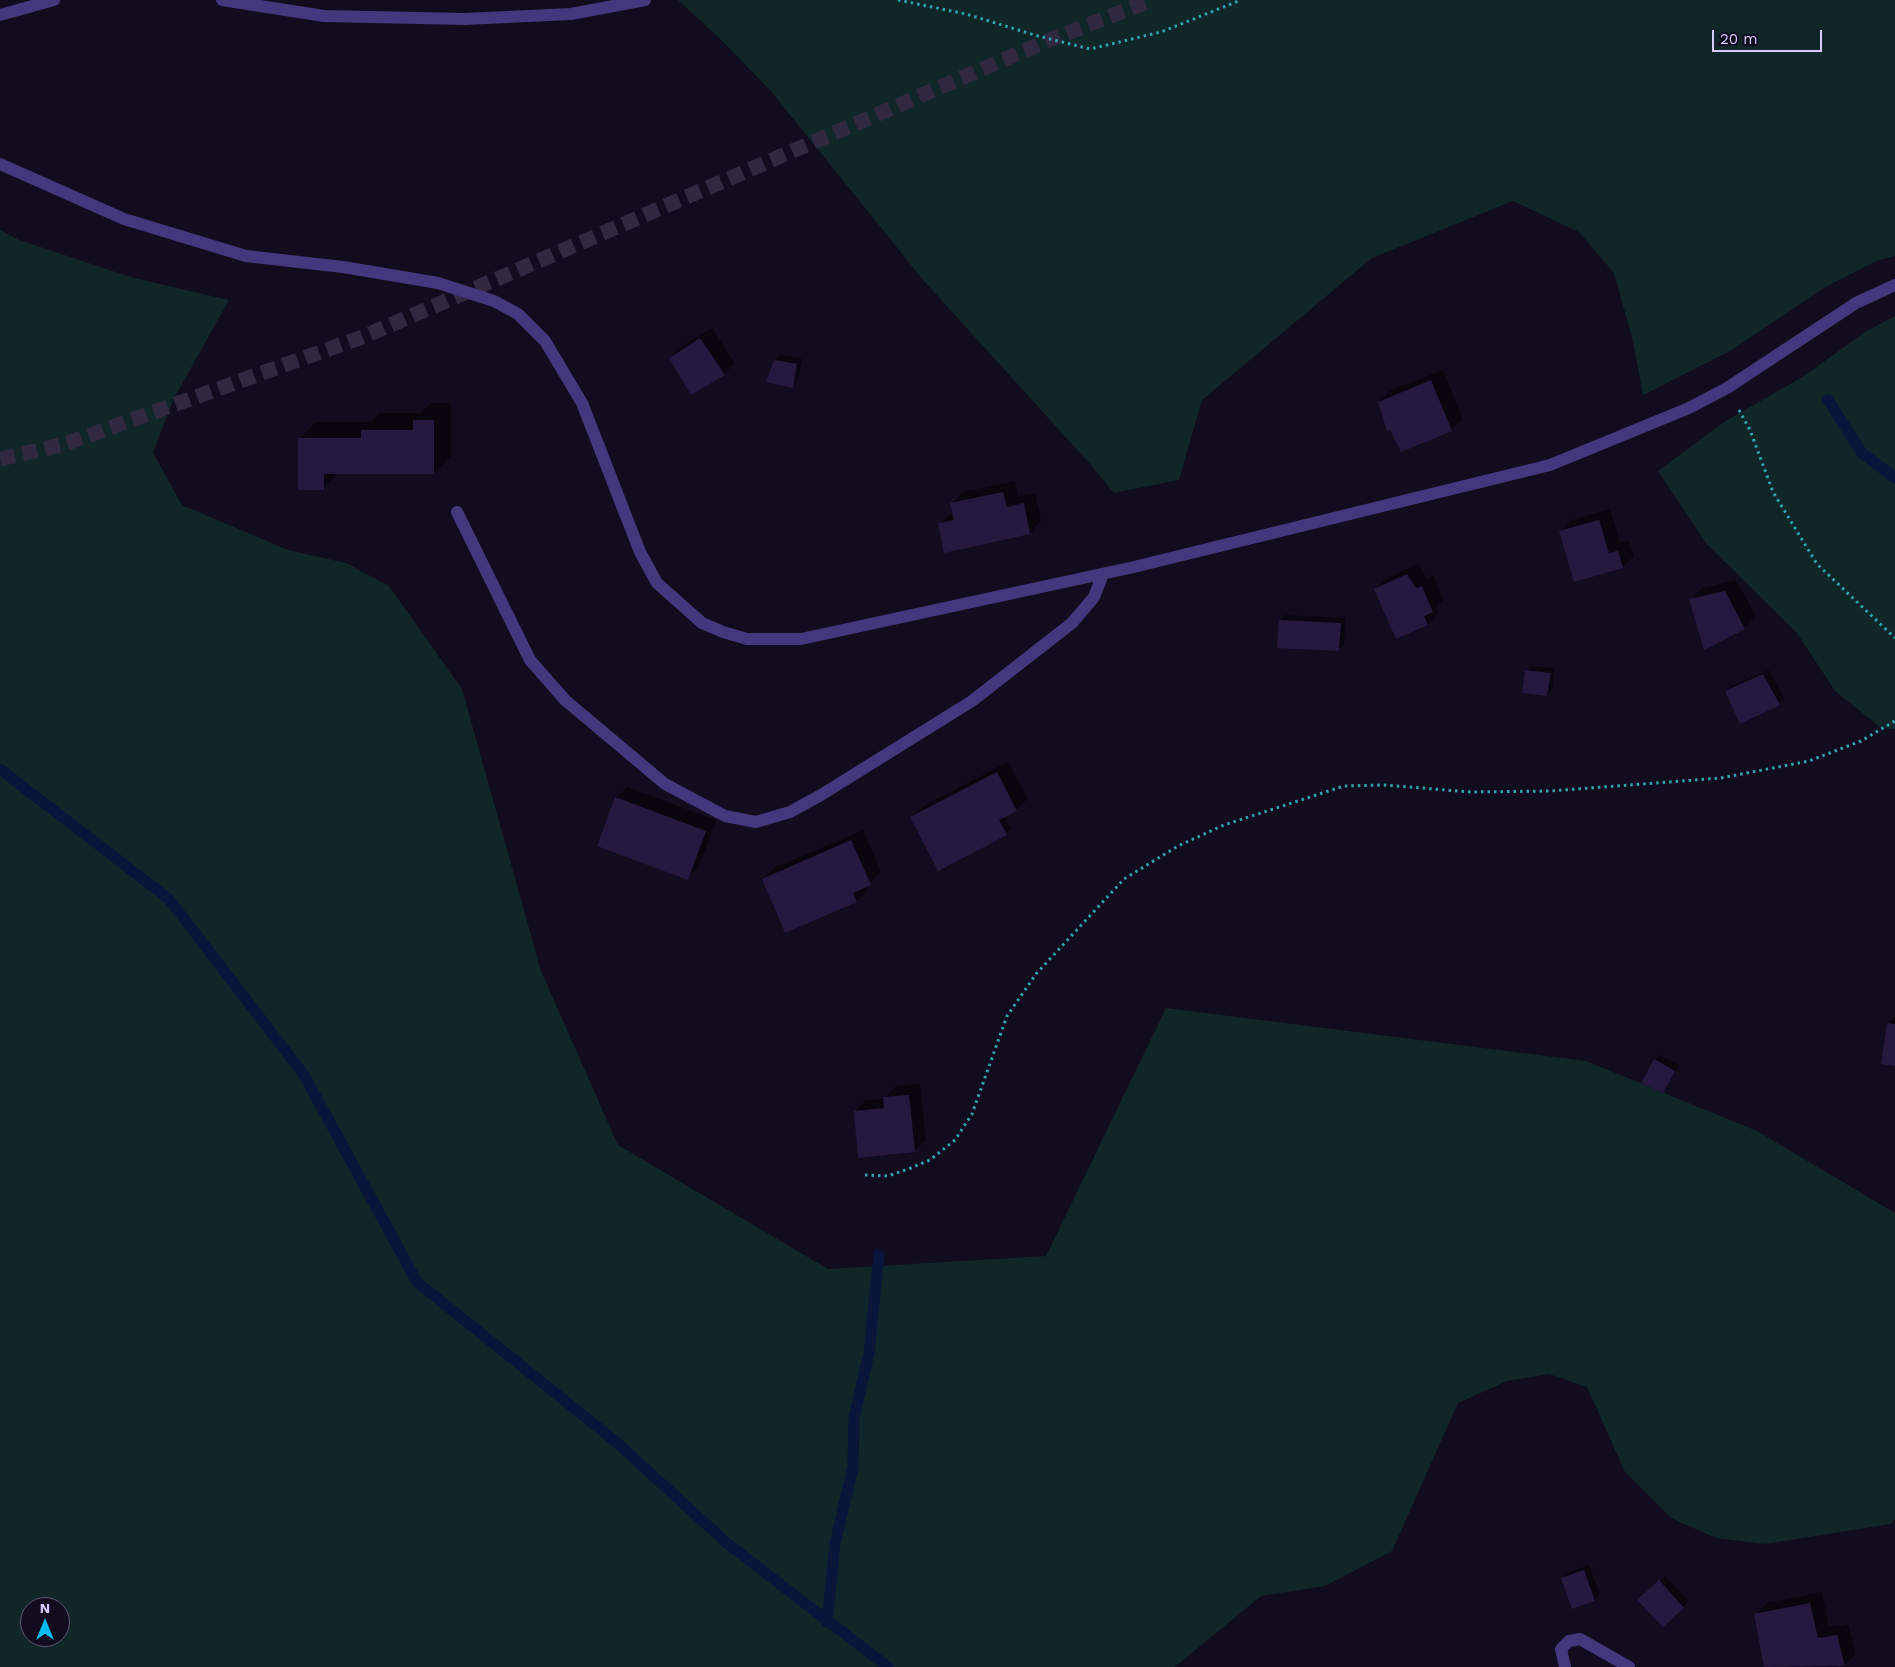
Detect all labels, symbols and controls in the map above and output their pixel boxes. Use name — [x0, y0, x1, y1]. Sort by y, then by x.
scale bar — [1715, 20, 1825, 52]
text: 20 m — [1720, 30, 1758, 48]
north arrow — [20, 1597, 70, 1647]
text: N — [40, 1600, 50, 1616]

